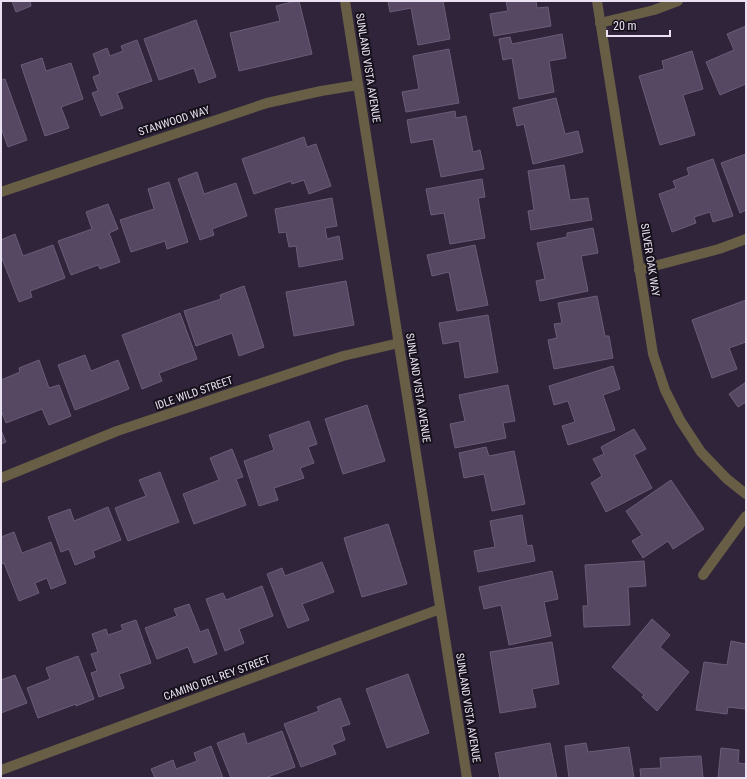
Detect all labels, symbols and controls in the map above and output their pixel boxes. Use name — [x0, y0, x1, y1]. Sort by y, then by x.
street label: SUNLAND VISTA AVENUE — [353, 12, 383, 124]
scale bar — [607, 12, 670, 38]
text: 20 m — [613, 19, 637, 33]
street label: STANWOOD WAY — [137, 103, 212, 139]
street label: SILVER OAK WAY — [638, 223, 662, 298]
street label: SUNLAND VISTA AVENUE — [403, 332, 433, 444]
street label: IDLE WILD STREET — [153, 374, 235, 412]
street label: SUNLAND VISTA AVENUE — [453, 652, 483, 764]
street label: CAMINO DEL REY STREET — [162, 653, 272, 703]

